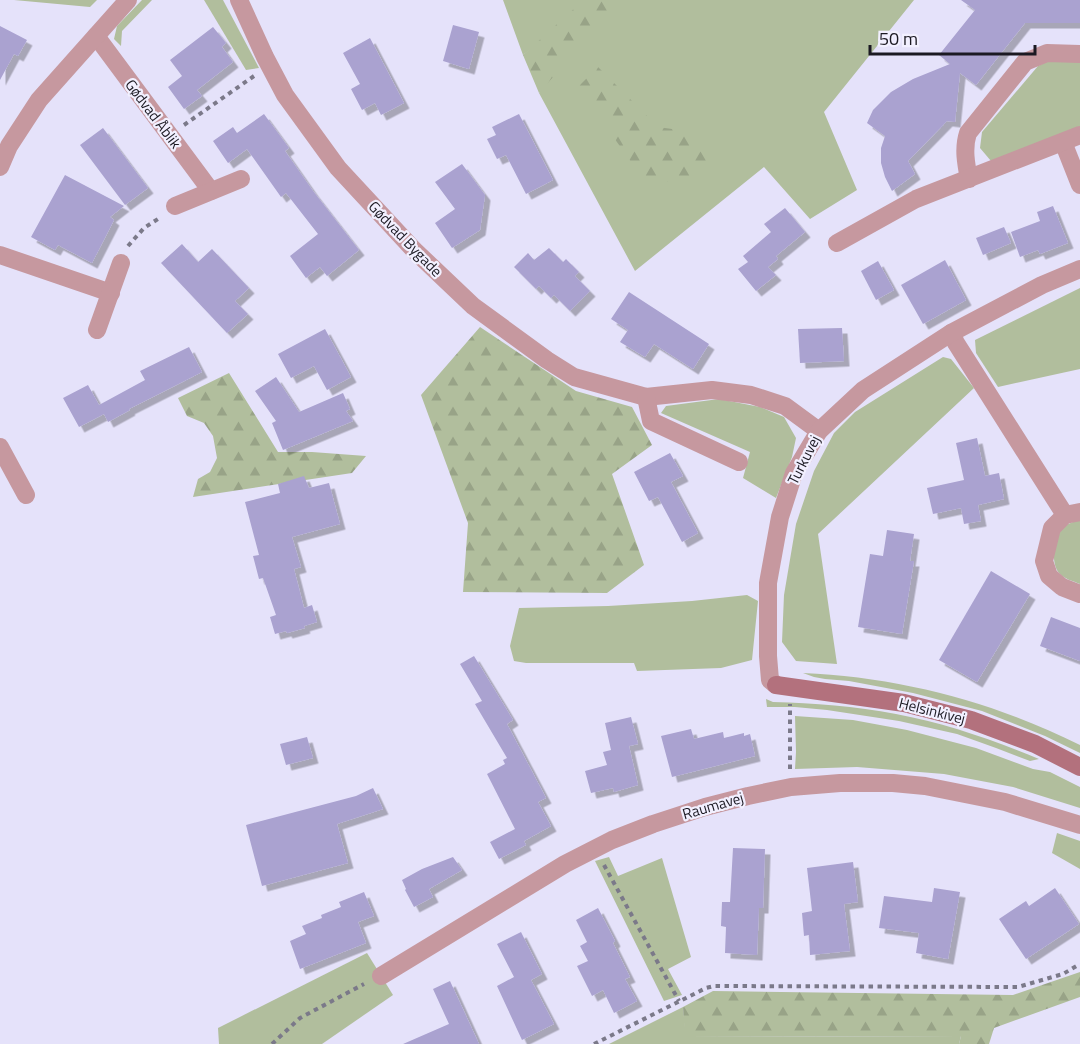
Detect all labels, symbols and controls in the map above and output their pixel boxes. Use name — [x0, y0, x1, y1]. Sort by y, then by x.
scale bar — [870, 18, 1035, 56]
text: 50 m — [879, 25, 918, 52]
street label: Gødvad Åblik — [120, 74, 187, 153]
street label: Gødvad Bygade — [363, 195, 448, 282]
street label: Turkuvej — [781, 431, 826, 489]
street label: Helsinkivej — [896, 691, 968, 730]
street label: Raumavej — [680, 786, 746, 825]

